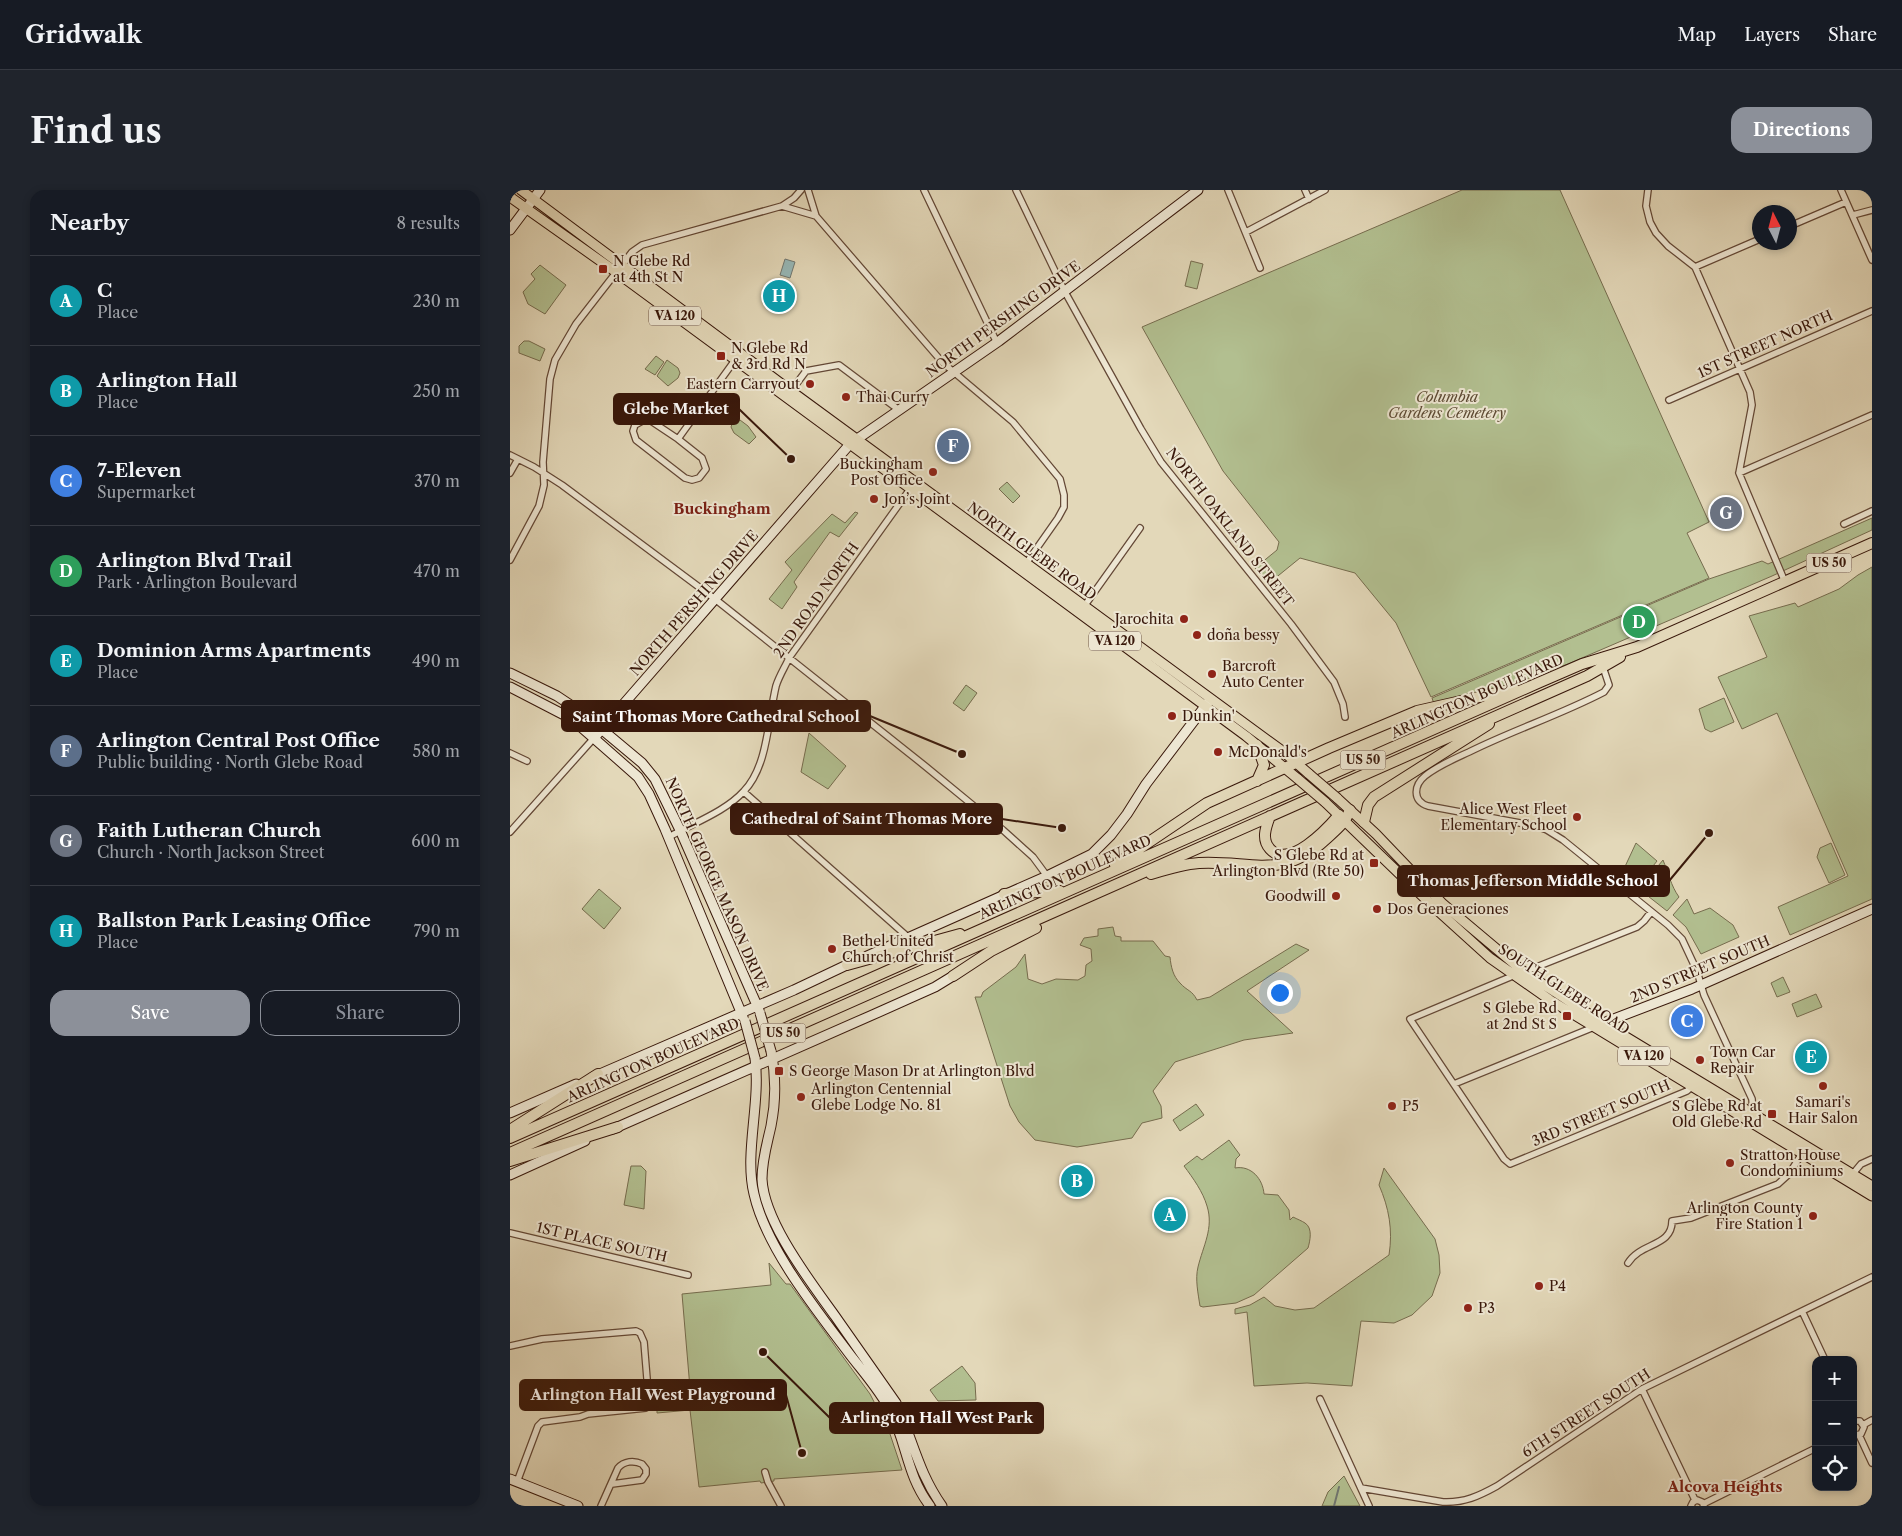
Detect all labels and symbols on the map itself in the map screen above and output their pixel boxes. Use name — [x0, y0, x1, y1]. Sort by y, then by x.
north arrow — [1752, 205, 1797, 250]
place label: N Glebe Rd at 4th St N — [613, 252, 691, 286]
street label: NORTH PERSHING DRIVE — [922, 257, 1084, 381]
marker: N Glebe Rd at 4th St N — [597, 263, 609, 275]
pin: H — [763, 277, 795, 315]
road number: VA 120 — [649, 306, 701, 326]
street label: 1ST STREET NORTH — [1695, 306, 1835, 382]
place label: N Glebe Rd & 3rd Rd N — [731, 339, 809, 373]
marker: N Glebe Rd & 3rd Rd N — [715, 350, 727, 362]
place label: Eastern Carryout — [686, 375, 800, 393]
marker: Eastern Carryout — [804, 378, 816, 390]
place label: Thai Curry — [856, 388, 930, 406]
park label: Columbia Gardens Cemetery — [1388, 388, 1506, 422]
marker: Thai Curry — [840, 391, 852, 403]
callout: Glebe Market — [614, 394, 739, 424]
text: Glebe Market — [623, 399, 729, 418]
pin: F — [937, 427, 969, 465]
street label: NORTH OAKLAND STREET — [1162, 444, 1298, 610]
place label: Buckingham Post Office — [840, 455, 923, 489]
marker: Buckingham Post Office — [927, 466, 939, 478]
place label: Jon’s Joint — [882, 490, 950, 508]
marker: Jon’s Joint — [868, 493, 880, 505]
pin: G — [1710, 494, 1742, 532]
street label: NORTH GLEBE ROAD — [964, 498, 1100, 604]
district label: Buckingham — [673, 499, 771, 518]
street label: NORTH PERSHING DRIVE — [626, 527, 762, 679]
street label: 2ND ROAD NORTH — [769, 539, 863, 661]
road number: US 50 — [1806, 553, 1852, 572]
pin: D — [1623, 603, 1655, 641]
place label: Jarochita — [1113, 610, 1175, 628]
marker: Jarochita — [1178, 613, 1190, 625]
place label: doña bessy — [1207, 626, 1280, 644]
marker: doña bessy — [1191, 629, 1203, 641]
road number: VA 120 — [1089, 632, 1141, 651]
street label: ARLINGTON BOULEVARD — [1387, 650, 1566, 743]
place label: Barcroft Auto Center — [1221, 657, 1304, 691]
marker: Barcroft Auto Center — [1206, 668, 1218, 680]
callout: Saint Thomas More Cathedral School — [562, 701, 870, 731]
text: Saint Thomas More Cathedral School — [572, 707, 860, 726]
place label: Dunkin' — [1182, 707, 1235, 725]
marker: Dunkin' — [1166, 710, 1178, 722]
place label: McDonald's — [1228, 743, 1307, 761]
marker: McDonald's — [1212, 746, 1224, 758]
road number: US 50 — [1340, 750, 1386, 770]
street label: NORTH GEORGE MASON DRIVE — [662, 774, 772, 994]
place label: Alice West Fleet Elementary School — [1441, 800, 1567, 834]
callout: Cathedral of Saint Thomas More — [731, 804, 1002, 834]
text: Cathedral of Saint Thomas More — [742, 809, 992, 828]
marker: Alice West Fleet Elementary School — [1571, 811, 1583, 823]
street label: ARLINGTON BOULEVARD — [975, 831, 1154, 924]
place label: S Glebe Rd at Arlington Blvd (Rte 50) — [1212, 846, 1364, 880]
marker: S Glebe Rd at Arlington Blvd (Rte 50) — [1368, 857, 1380, 869]
callout: Thomas Jefferson Middle School — [1398, 866, 1669, 896]
text: Thomas Jefferson Middle School — [1408, 871, 1658, 890]
place label: Goodwill — [1265, 887, 1326, 905]
marker: Goodwill — [1330, 890, 1342, 902]
place label: Dos Generaciones — [1387, 900, 1509, 918]
marker: Dos Generaciones — [1371, 903, 1383, 915]
street label: 2ND STREET SOUTH — [1627, 931, 1773, 1007]
place label: Bethel United Church of Christ — [842, 932, 954, 966]
street label: SOUTH GLEBE ROAD — [1495, 940, 1633, 1038]
marker: Bethel United Church of Christ — [826, 943, 838, 955]
your location — [1267, 980, 1293, 1006]
place label: S Glebe Rd at 2nd St S — [1483, 999, 1557, 1033]
pin: C — [1671, 1002, 1703, 1040]
marker: S Glebe Rd at 2nd St S — [1561, 1010, 1573, 1022]
street label: ARLINGTON BOULEVARD — [563, 1014, 742, 1107]
road number: US 50 — [760, 1024, 806, 1042]
pin: E — [1795, 1038, 1827, 1076]
place label: Town Car Repair — [1710, 1043, 1776, 1077]
road number: VA 120 — [1618, 1046, 1670, 1066]
marker: Town Car Repair — [1694, 1054, 1706, 1066]
place label: S George Mason Dr at Arlington Blvd — [789, 1062, 1035, 1080]
marker: S George Mason Dr at Arlington Blvd — [773, 1065, 785, 1077]
street label: 3RD STREET SOUTH — [1529, 1076, 1673, 1150]
place label: Arlington Centennial Glebe Lodge No. 81 — [810, 1080, 951, 1114]
marker: Samari's Hair Salon — [1817, 1080, 1829, 1092]
marker: Arlington Centennial Glebe Lodge No. 81 — [795, 1091, 807, 1103]
place label: Samari's Hair Salon — [1788, 1093, 1858, 1127]
place label: P5 — [1402, 1097, 1419, 1115]
place label: S Glebe Rd at Old Glebe Rd — [1672, 1097, 1762, 1131]
marker: P5 — [1386, 1100, 1398, 1112]
marker: S Glebe Rd at Old Glebe Rd — [1766, 1108, 1778, 1120]
place label: Stratton House Condominiums — [1740, 1146, 1843, 1180]
marker: Stratton House Condominiums — [1724, 1157, 1736, 1169]
pin: B — [1061, 1162, 1093, 1200]
pin: A — [1154, 1196, 1186, 1234]
place label: Arlington County Fire Station 1 — [1686, 1199, 1803, 1233]
marker: Arlington County Fire Station 1 — [1807, 1210, 1819, 1222]
street label: 1ST PLACE SOUTH — [535, 1218, 669, 1266]
place label: P4 — [1549, 1277, 1566, 1295]
marker: P4 — [1533, 1280, 1545, 1292]
place label: P3 — [1478, 1299, 1495, 1317]
marker: P3 — [1462, 1302, 1474, 1314]
street label: 6TH STREET SOUTH — [1518, 1365, 1654, 1461]
callout: Arlington Hall West Playground — [520, 1380, 786, 1410]
text: Arlington Hall West Playground — [530, 1385, 775, 1404]
callout: Arlington Hall West Park — [830, 1403, 1043, 1433]
text: Arlington Hall West Park — [840, 1408, 1034, 1427]
district label: Alcova Heights — [1666, 1477, 1783, 1496]

